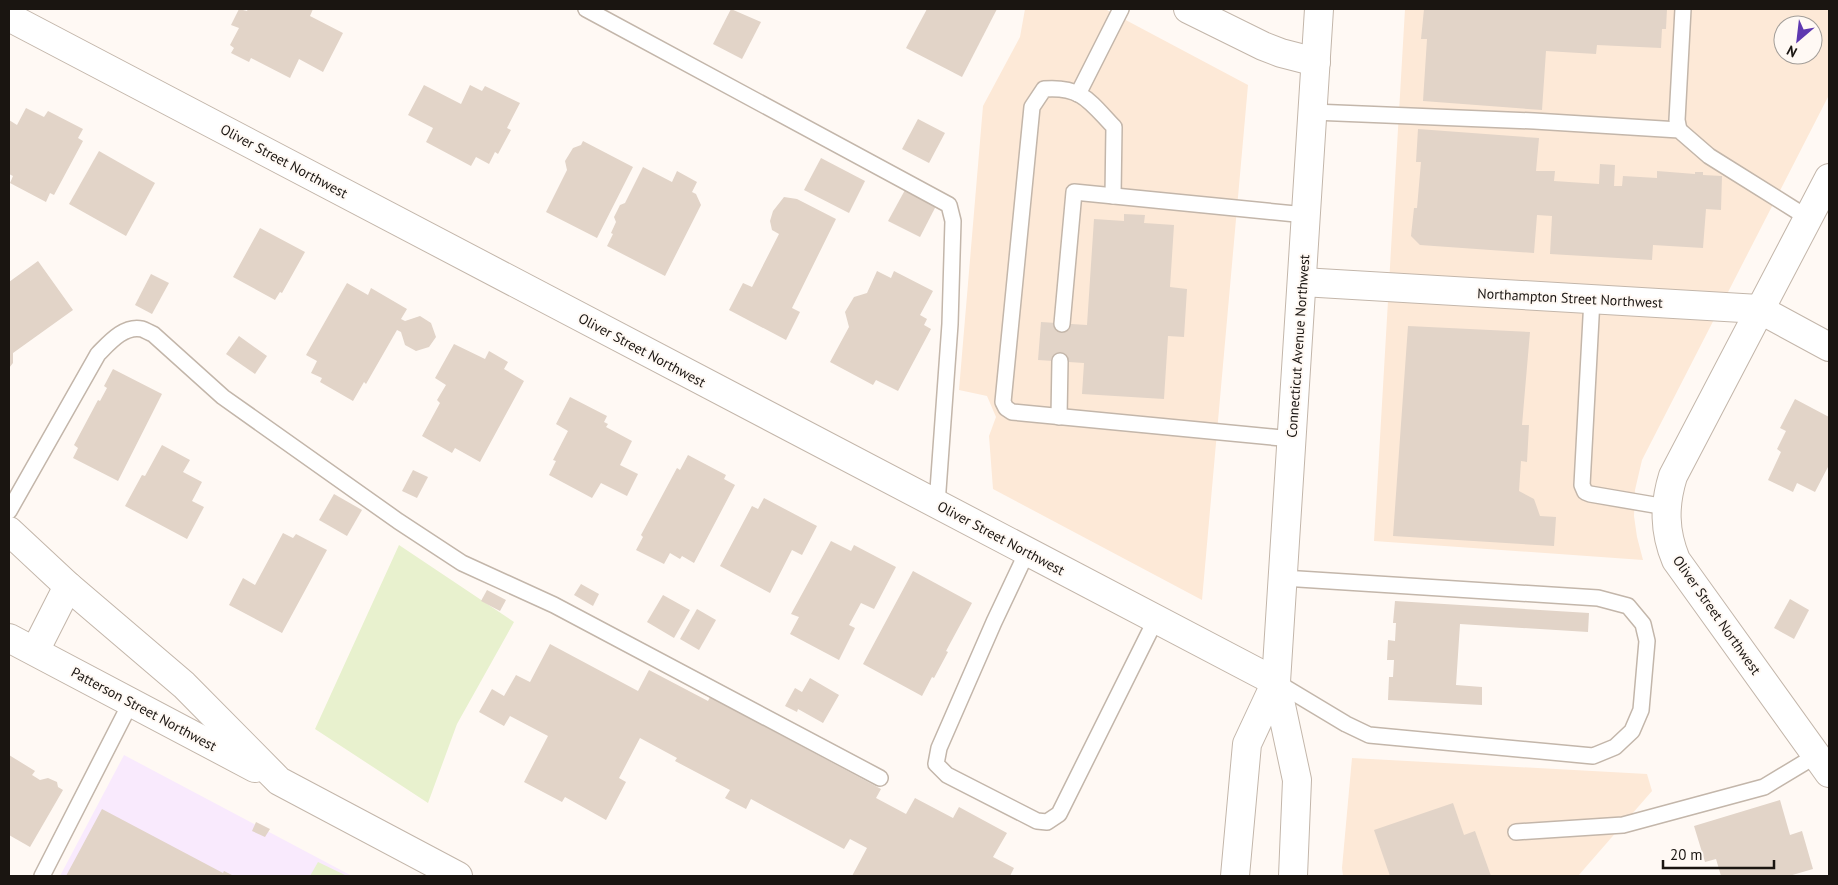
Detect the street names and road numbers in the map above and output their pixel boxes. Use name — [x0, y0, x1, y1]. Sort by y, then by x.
street label: Oliver Street Northwest — [217, 120, 351, 202]
street label: Connecticut Avenue Northwest — [1283, 253, 1313, 438]
street label: Northampton Street Northwest — [1477, 284, 1663, 312]
street label: Oliver Street Northwest — [575, 309, 709, 391]
street label: Oliver Street Northwest — [934, 497, 1068, 579]
street label: Oliver Street Northwest — [1669, 552, 1765, 678]
street label: Patterson Street Northwest — [68, 663, 220, 755]

